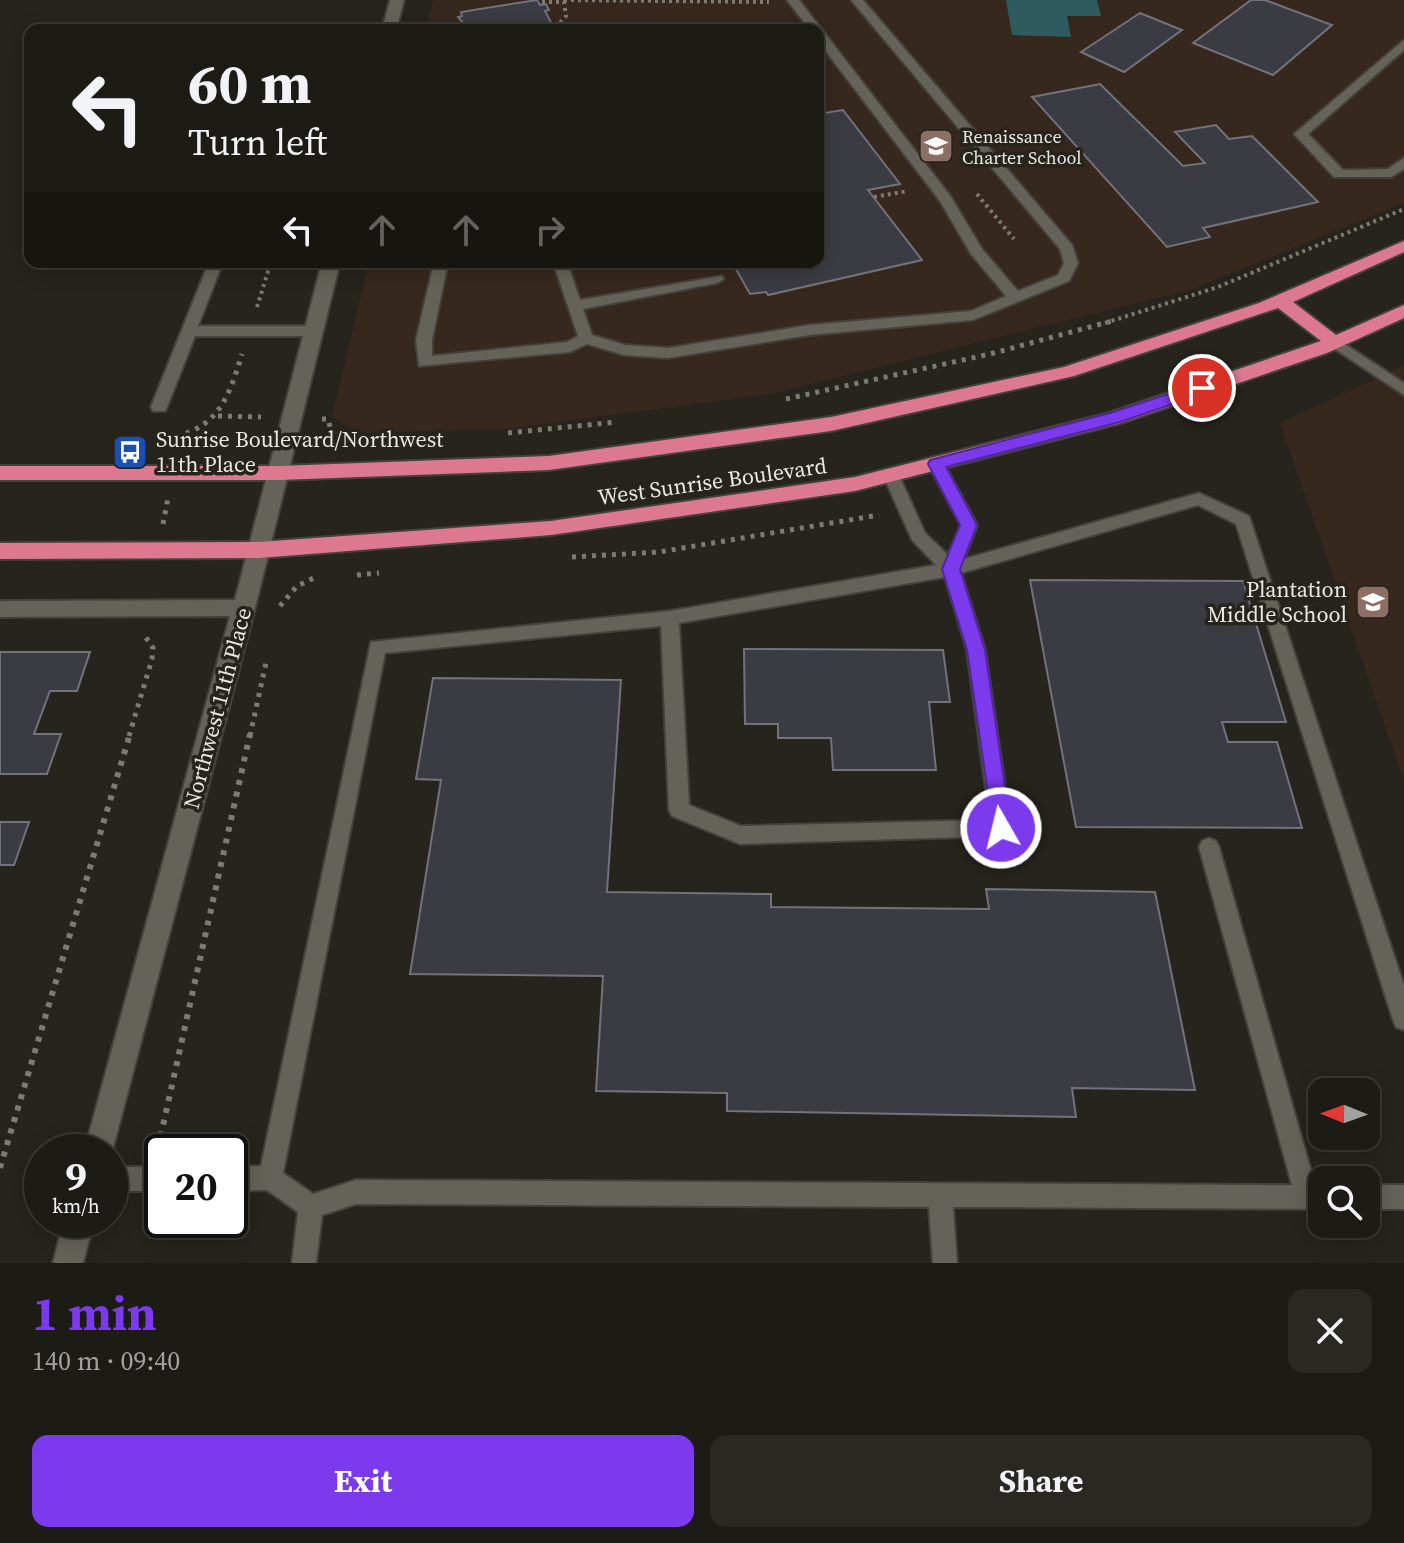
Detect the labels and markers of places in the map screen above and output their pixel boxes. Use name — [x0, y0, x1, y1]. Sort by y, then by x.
place label: Renaissance Charter School — [962, 124, 1082, 170]
school or university icon: Renaissance Charter School — [917, 127, 955, 165]
pin — [1168, 354, 1236, 422]
place label: Sunrise Boulevard/Northwest 11th Place — [156, 424, 444, 479]
bus stop icon: Sunrise Boulevard/Northwest 11th Place — [111, 433, 149, 471]
place label: Plantation Middle School — [1207, 574, 1347, 629]
school or university icon: Plantation Middle School — [1354, 583, 1392, 621]

